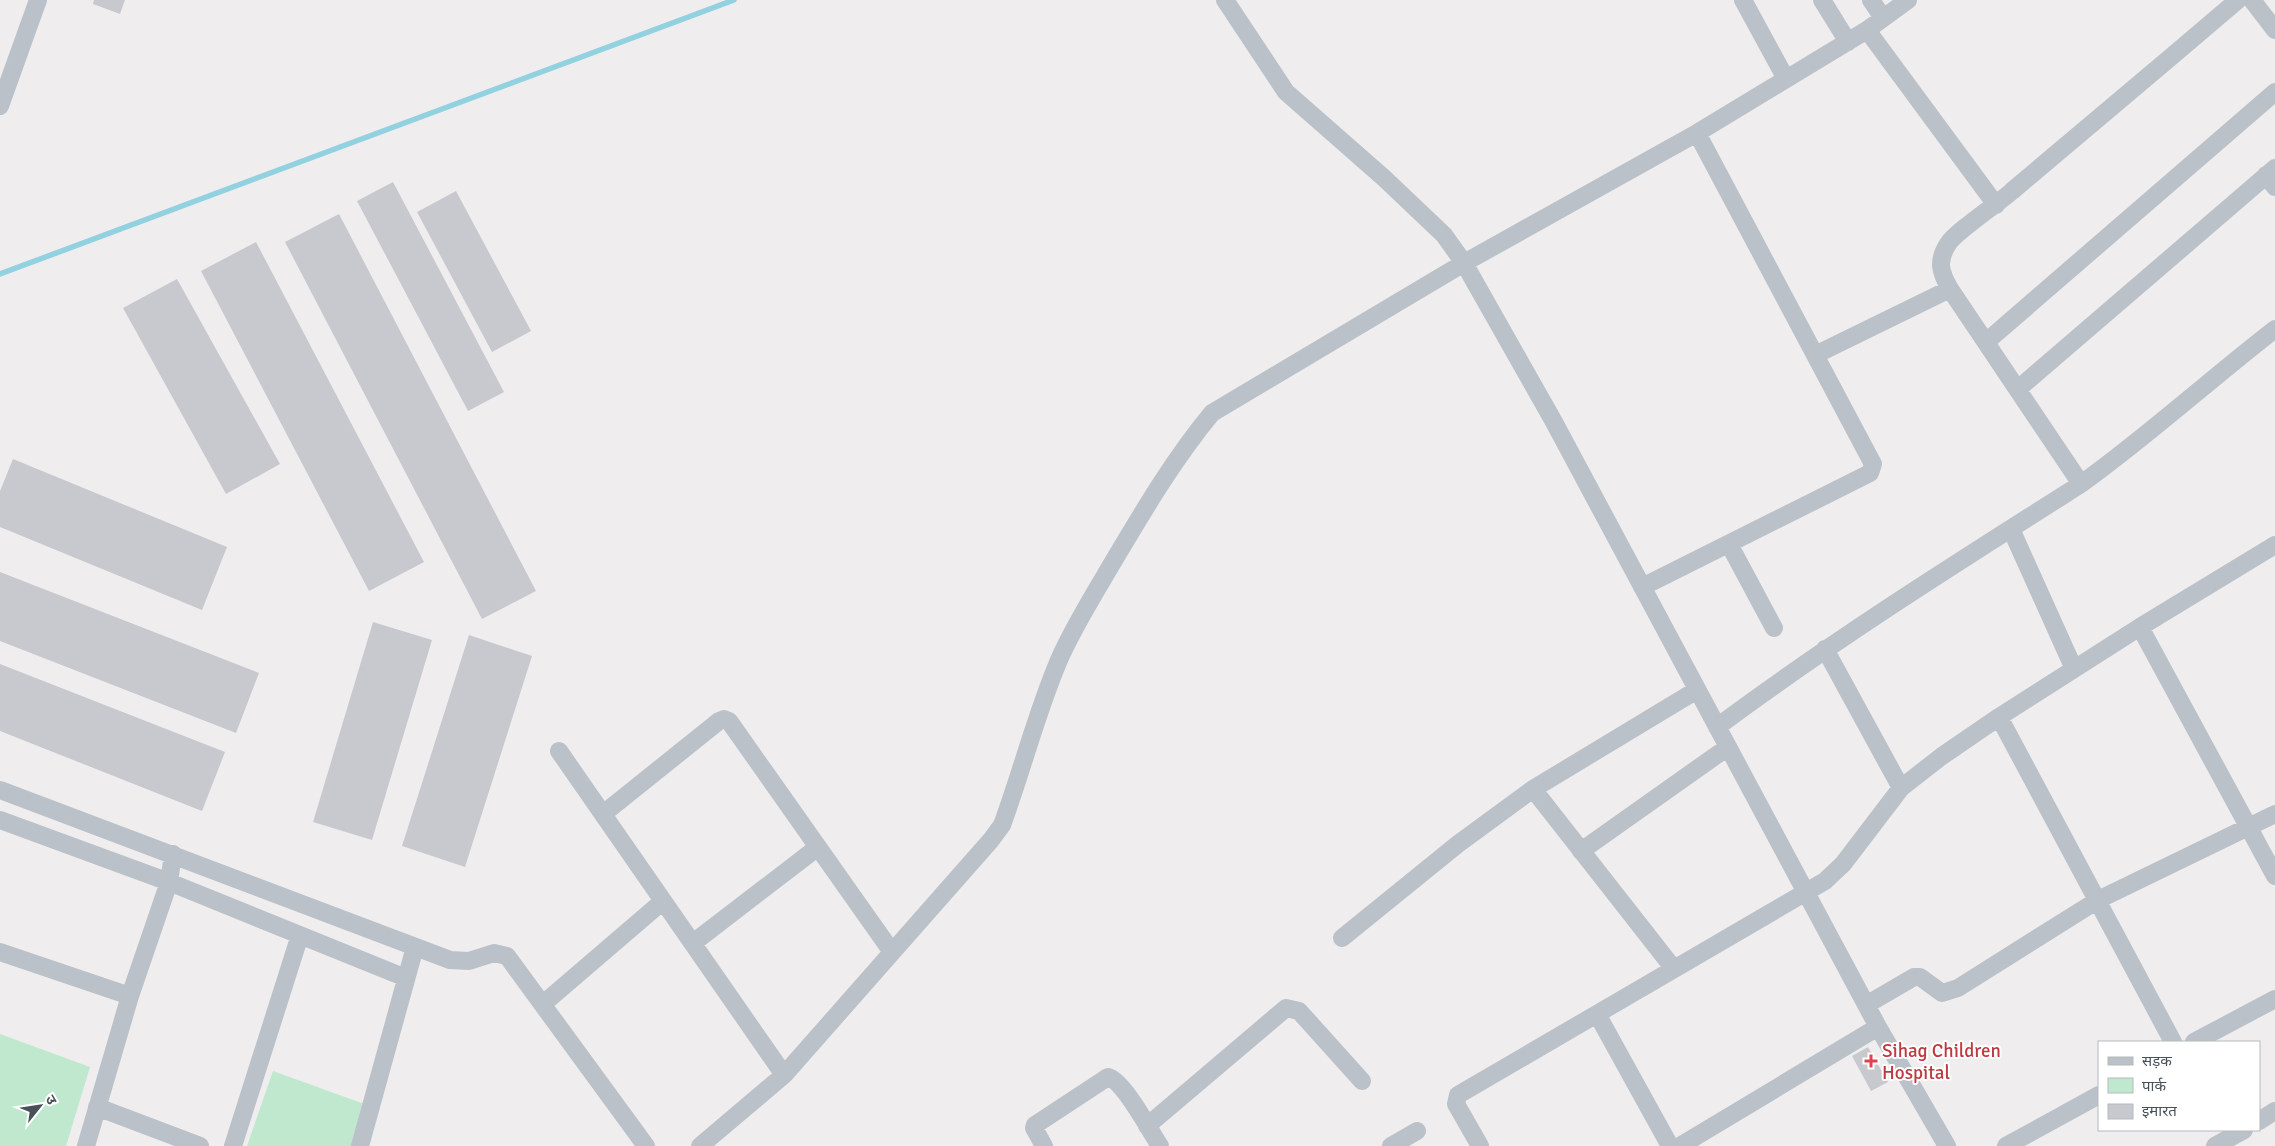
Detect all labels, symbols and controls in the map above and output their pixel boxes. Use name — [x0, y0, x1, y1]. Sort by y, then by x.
place label: Sihag Children Hospital — [1882, 1039, 2001, 1085]
legend — [2098, 1041, 2260, 1131]
text: सड़क — [2142, 1052, 2172, 1070]
marker: Sihag Children Hospital — [1864, 1054, 1878, 1068]
text: पार्क — [2142, 1077, 2166, 1095]
north arrow — [15, 1081, 65, 1131]
text: उ — [41, 1092, 61, 1108]
text: इमारत — [2142, 1102, 2177, 1120]

